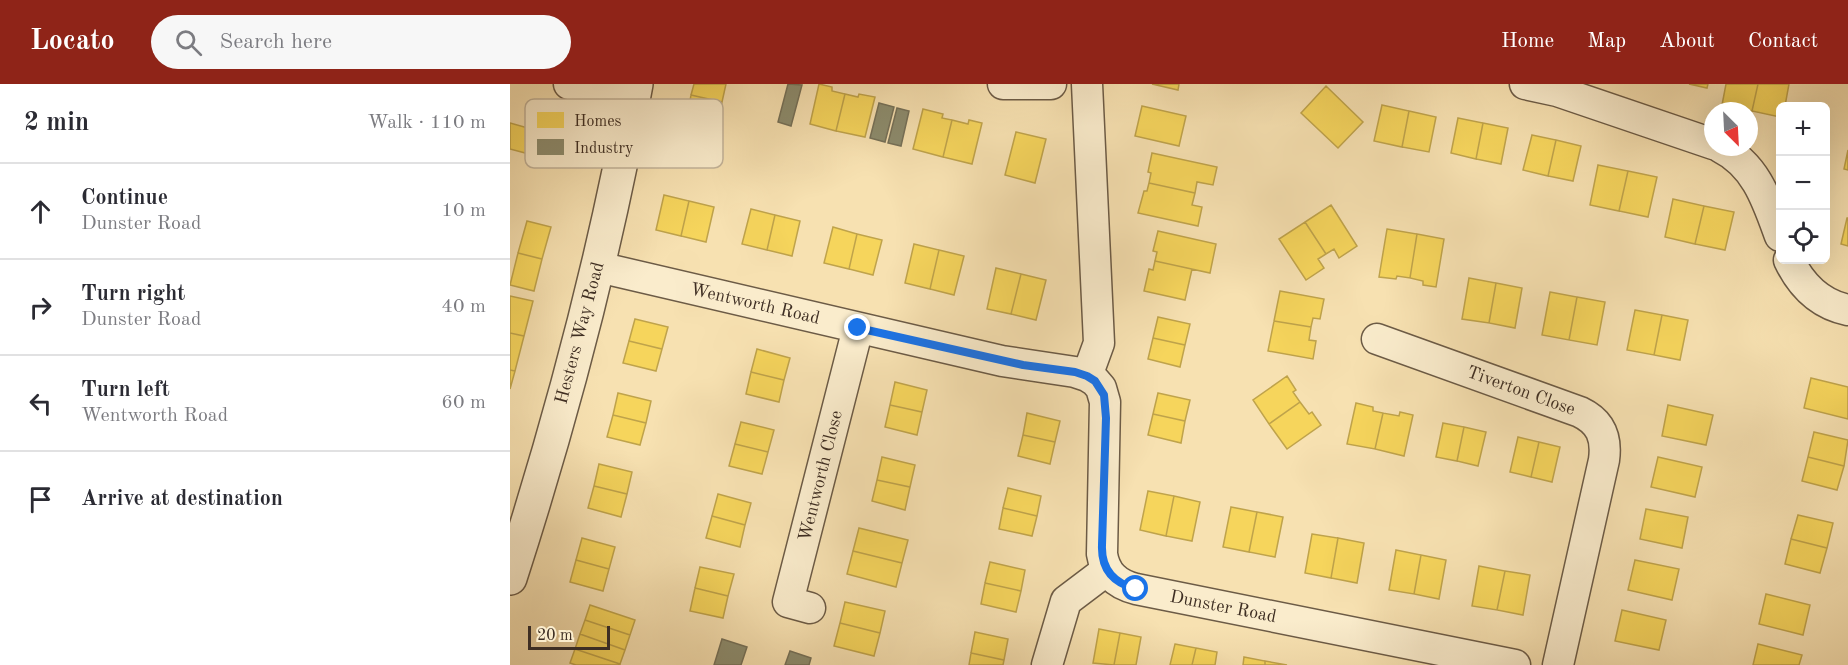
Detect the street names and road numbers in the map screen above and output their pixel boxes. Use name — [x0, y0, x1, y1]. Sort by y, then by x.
street label: Hesters Way Road — [552, 260, 608, 406]
street label: Wentworth Road — [688, 280, 822, 328]
street label: Tiverton Close — [1464, 363, 1578, 419]
street label: Wentworth Close — [796, 409, 846, 543]
street label: Dunster Road — [1168, 588, 1278, 626]

